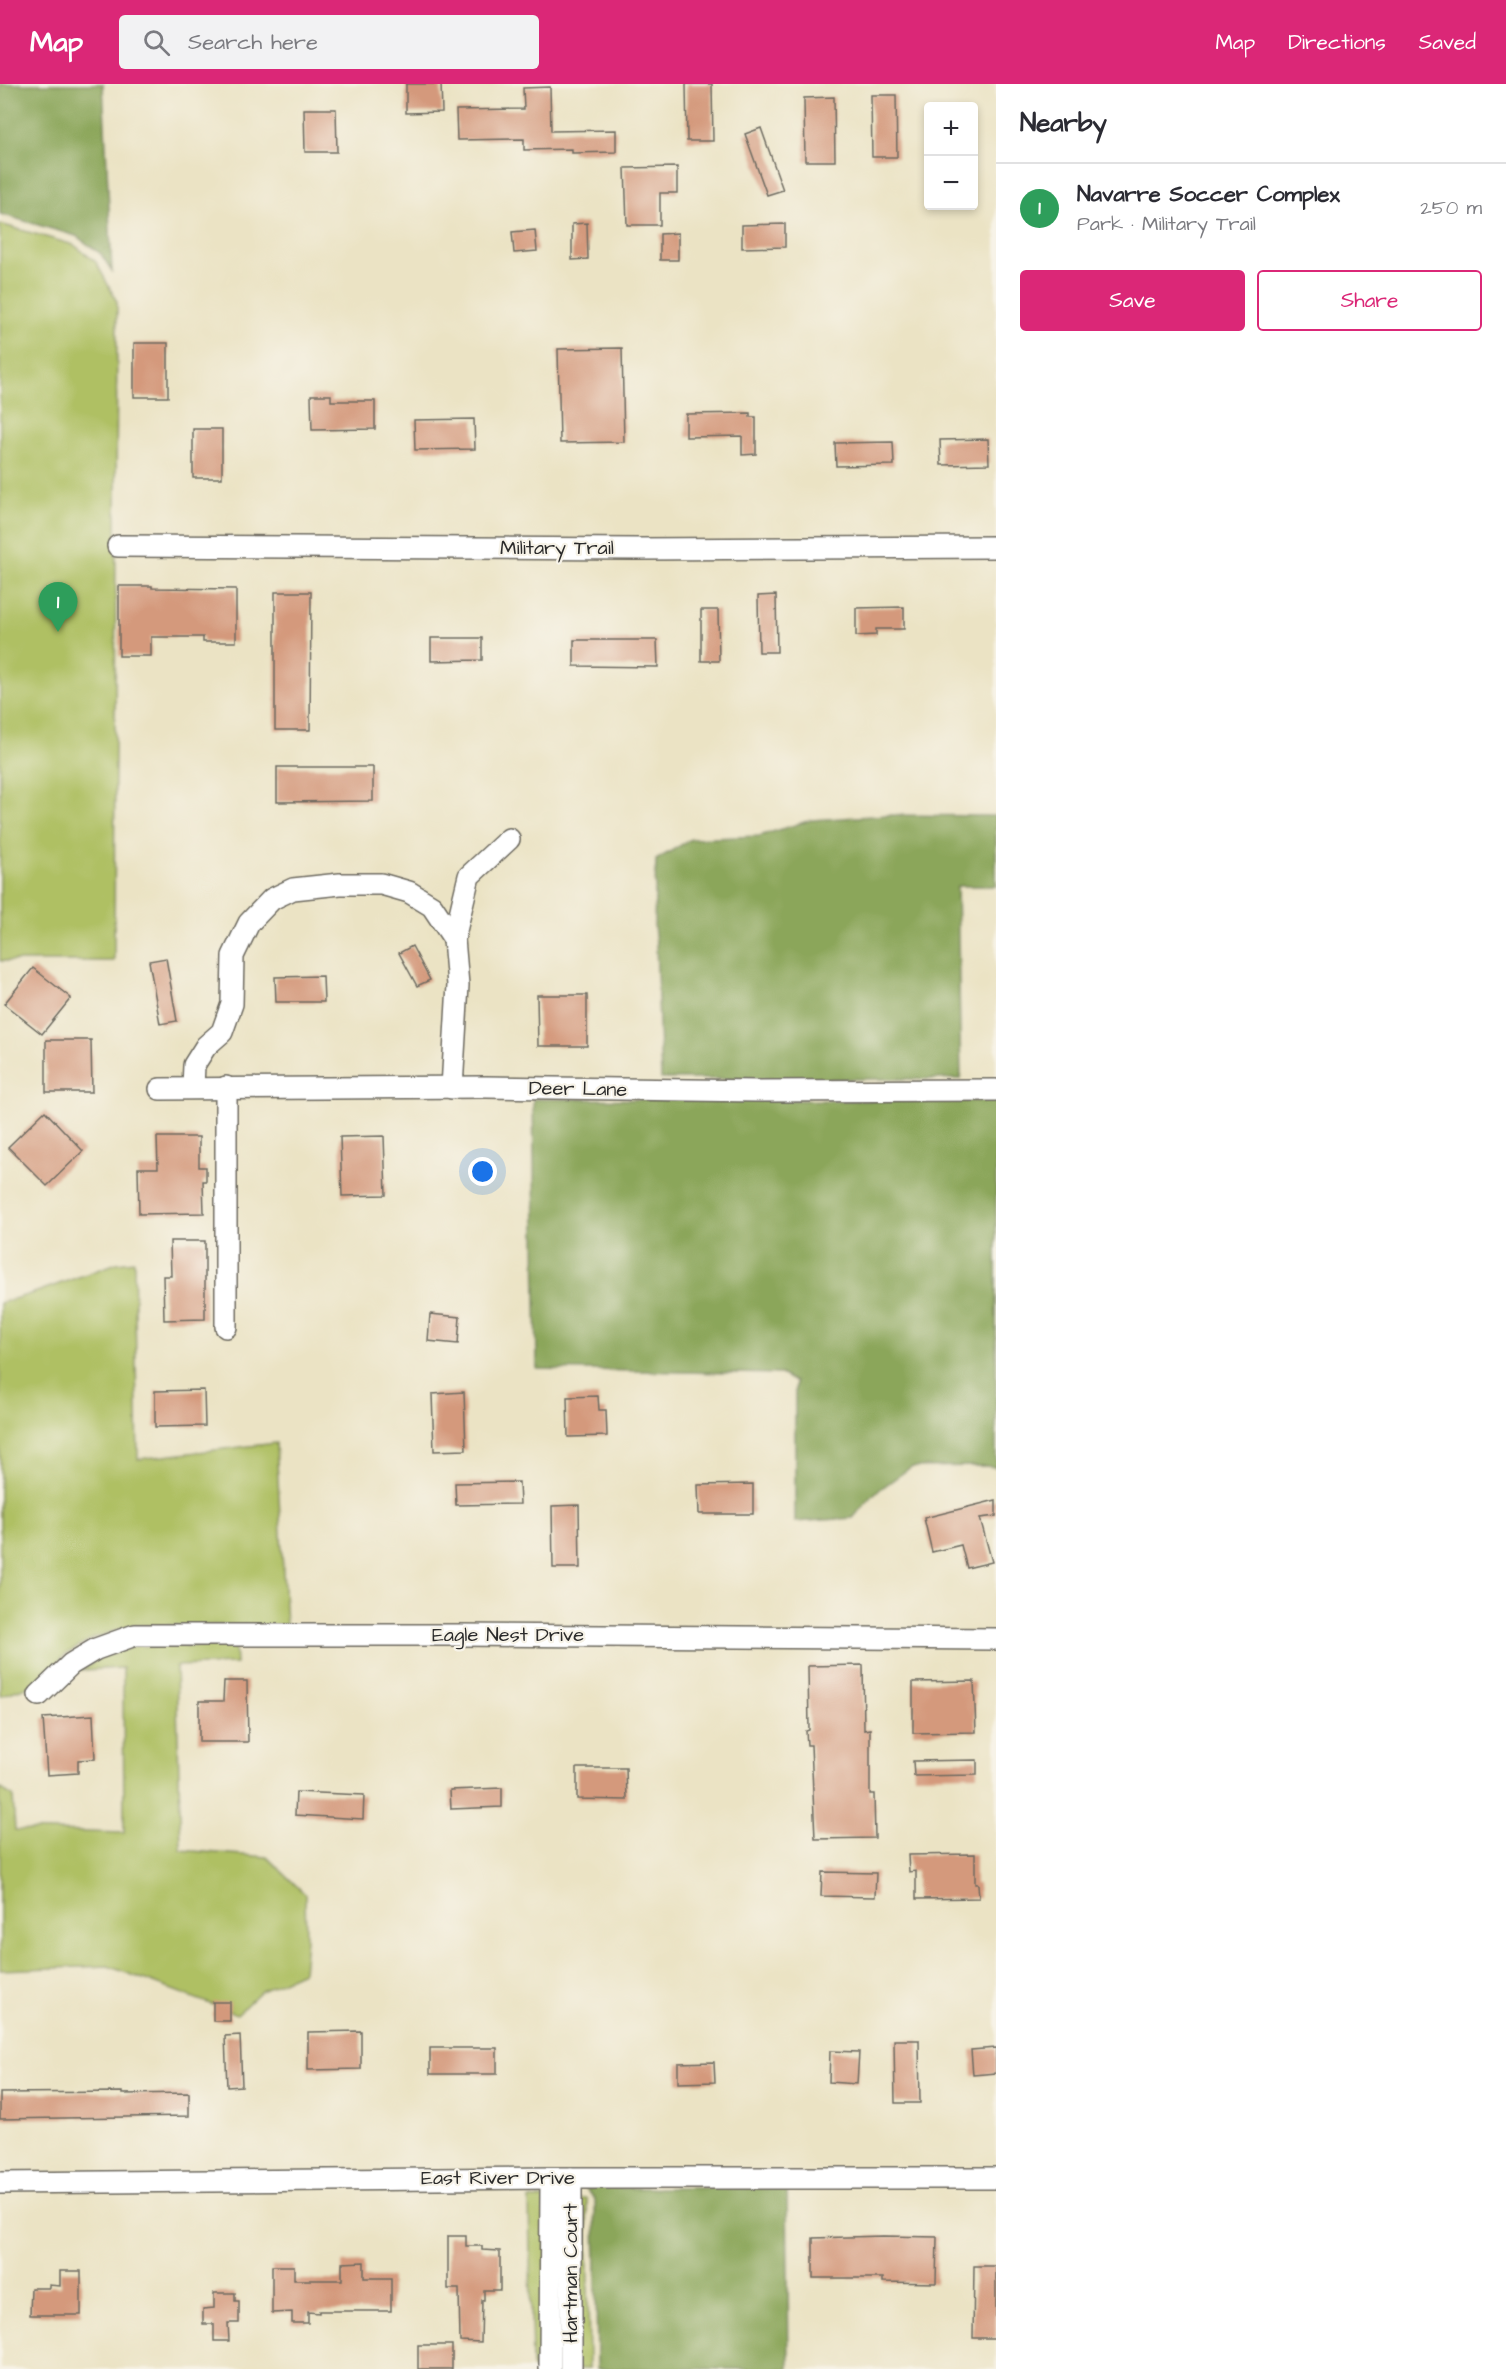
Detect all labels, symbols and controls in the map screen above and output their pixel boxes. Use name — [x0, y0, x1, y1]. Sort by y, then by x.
search box — [119, 15, 539, 69]
text: Map — [30, 23, 83, 62]
icon: search — [140, 26, 173, 59]
text: Search here — [188, 27, 318, 58]
text: Map — [1215, 28, 1255, 57]
text: Directions — [1288, 28, 1386, 57]
text: Saved — [1419, 28, 1476, 57]
map controls — [924, 102, 978, 210]
button: + — [924, 102, 978, 156]
text: Nearby — [1020, 105, 1107, 141]
button: − — [924, 156, 978, 210]
text: Navarre Soccer Complex — [1077, 179, 1340, 210]
text: 1 — [1038, 194, 1041, 222]
text: 250 m — [1420, 194, 1482, 222]
text: Park · Military Trail — [1077, 210, 1256, 238]
button: Save — [1020, 270, 1245, 331]
button: Share — [1257, 270, 1482, 331]
street label: Military Trail — [500, 534, 614, 563]
pin: 1 — [38, 582, 78, 632]
street label: Deer Lane — [529, 1074, 628, 1104]
your location — [468, 1157, 497, 1186]
street label: Eagle Nest Drive — [432, 1621, 584, 1650]
street label: East River Drive — [421, 2164, 575, 2192]
street label: Hartman Court — [557, 2203, 585, 2343]

